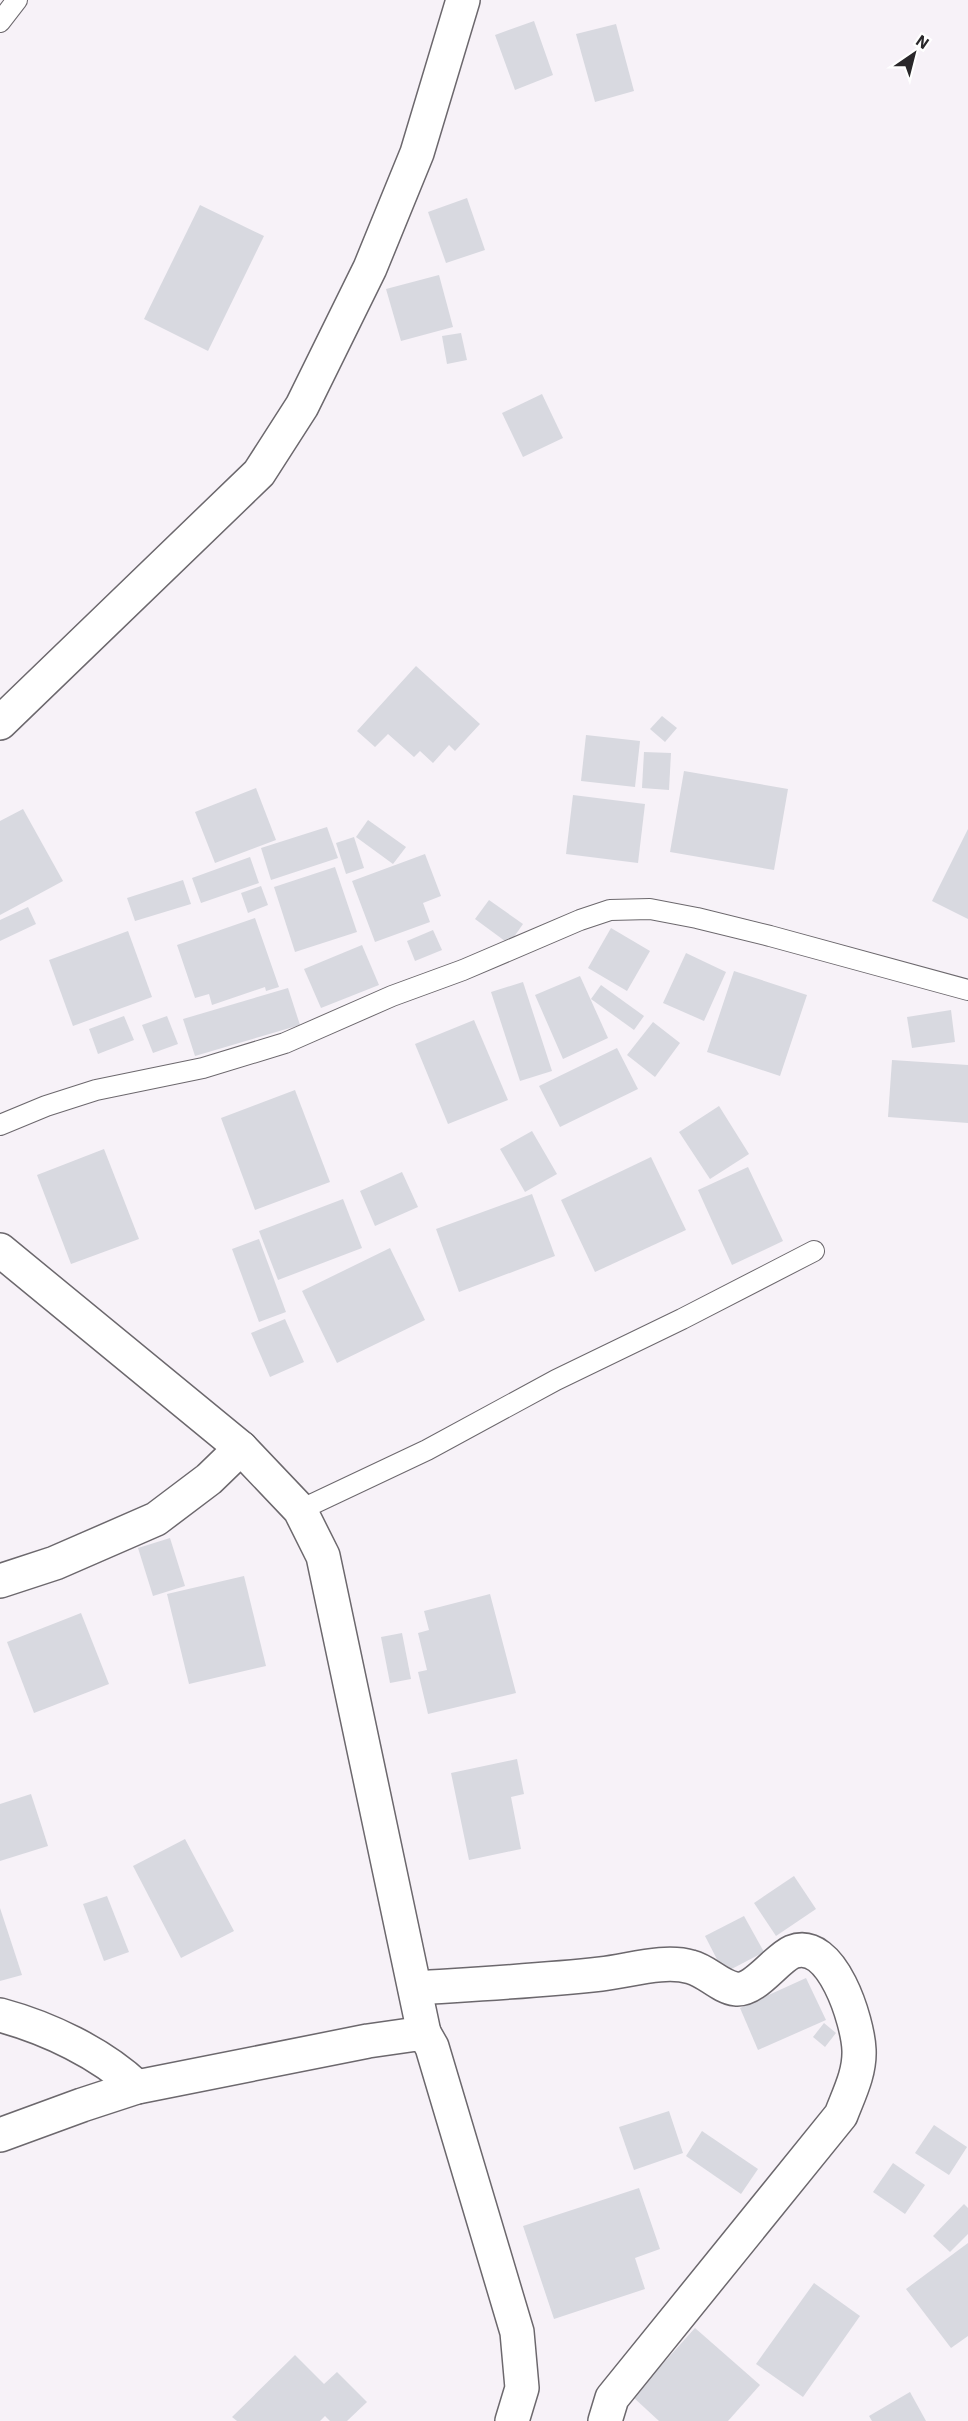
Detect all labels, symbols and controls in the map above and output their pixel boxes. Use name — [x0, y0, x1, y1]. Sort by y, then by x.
north arrow — [884, 24, 944, 84]
text: N — [912, 30, 933, 53]

